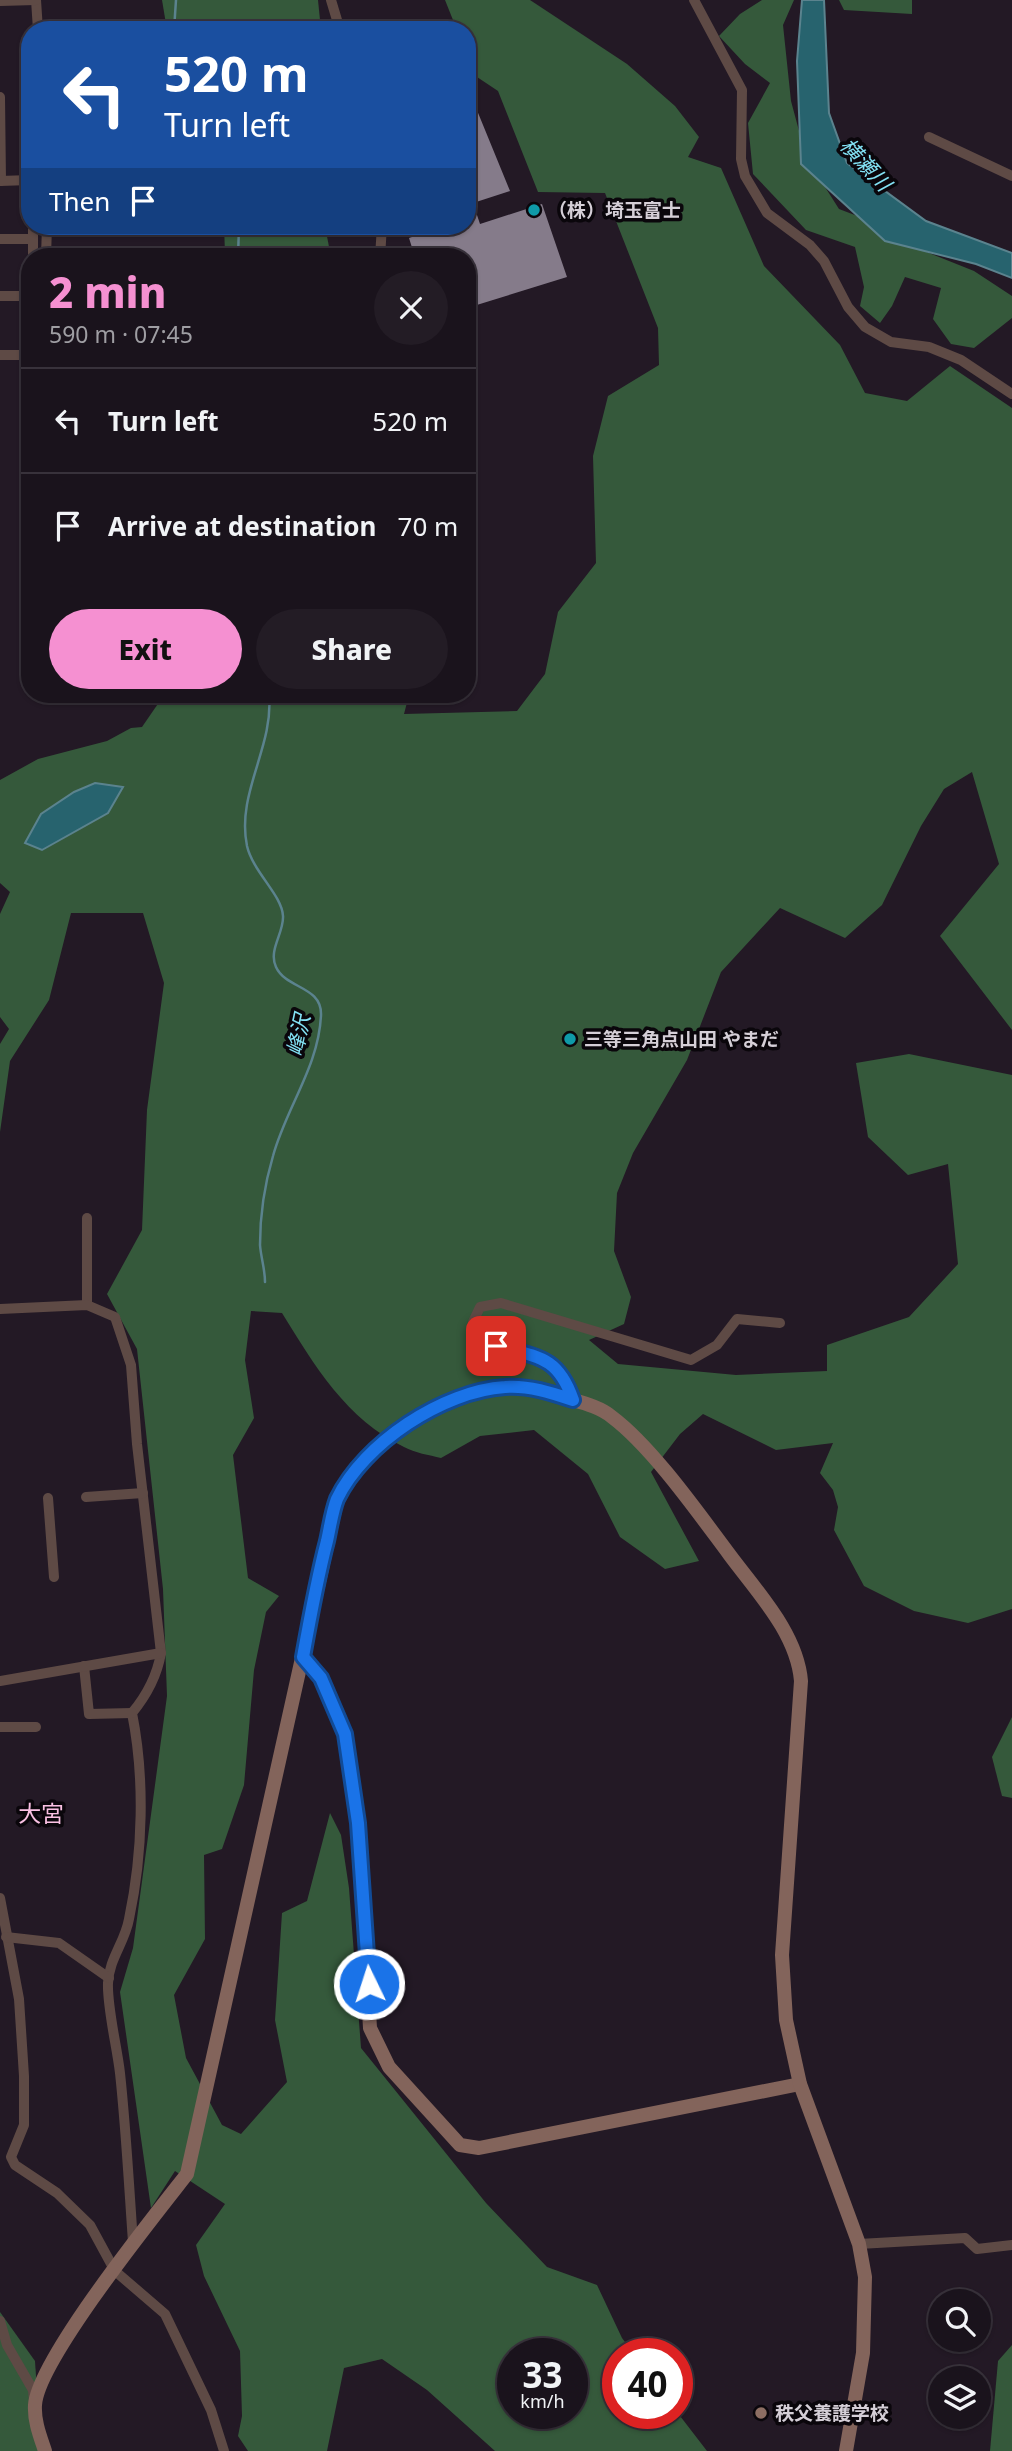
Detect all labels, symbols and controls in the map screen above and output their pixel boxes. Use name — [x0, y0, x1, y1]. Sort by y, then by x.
text: 520 m — [164, 40, 309, 106]
icon: left — [49, 49, 140, 140]
text: Turn left — [164, 103, 290, 146]
water label: 横瀬川 — [834, 131, 899, 198]
icon: arrive — [124, 182, 162, 220]
text: Then — [49, 183, 110, 219]
place label: （株）埼玉富士 — [548, 197, 681, 223]
marker: （株）埼玉富士 — [526, 202, 542, 218]
text: 2 min — [49, 263, 166, 320]
button: close — [374, 271, 448, 345]
text: 590 m · 07:45 — [49, 318, 193, 350]
icon: left — [49, 402, 87, 440]
text: Turn left — [108, 403, 219, 439]
text: 520 m — [372, 403, 448, 439]
icon: arrive — [49, 507, 87, 545]
text: Arrive at destination — [108, 508, 377, 544]
text: 70 m — [398, 508, 458, 544]
button: Exit — [49, 609, 242, 689]
button: Share — [256, 609, 448, 689]
water label: 峰沢 — [280, 1009, 317, 1058]
place label: 三等三角点山田 やまだ — [584, 1026, 779, 1052]
marker: 三等三角点山田 やまだ — [562, 1031, 578, 1047]
pin — [466, 1316, 526, 1376]
icon: arrive — [477, 1327, 515, 1365]
district label: 大宮 — [18, 1797, 64, 1829]
position arrow — [332, 1947, 406, 2021]
map controls — [928, 2289, 991, 2429]
button: search — [928, 2289, 991, 2352]
speed limit sign: 40 — [602, 2338, 693, 2429]
text: 33 — [522, 2351, 563, 2398]
button: layers — [928, 2366, 991, 2429]
text: km/h — [520, 2389, 565, 2413]
place label: 秩父養護学校 — [775, 2400, 889, 2426]
marker: 秩父養護学校 — [753, 2405, 769, 2421]

